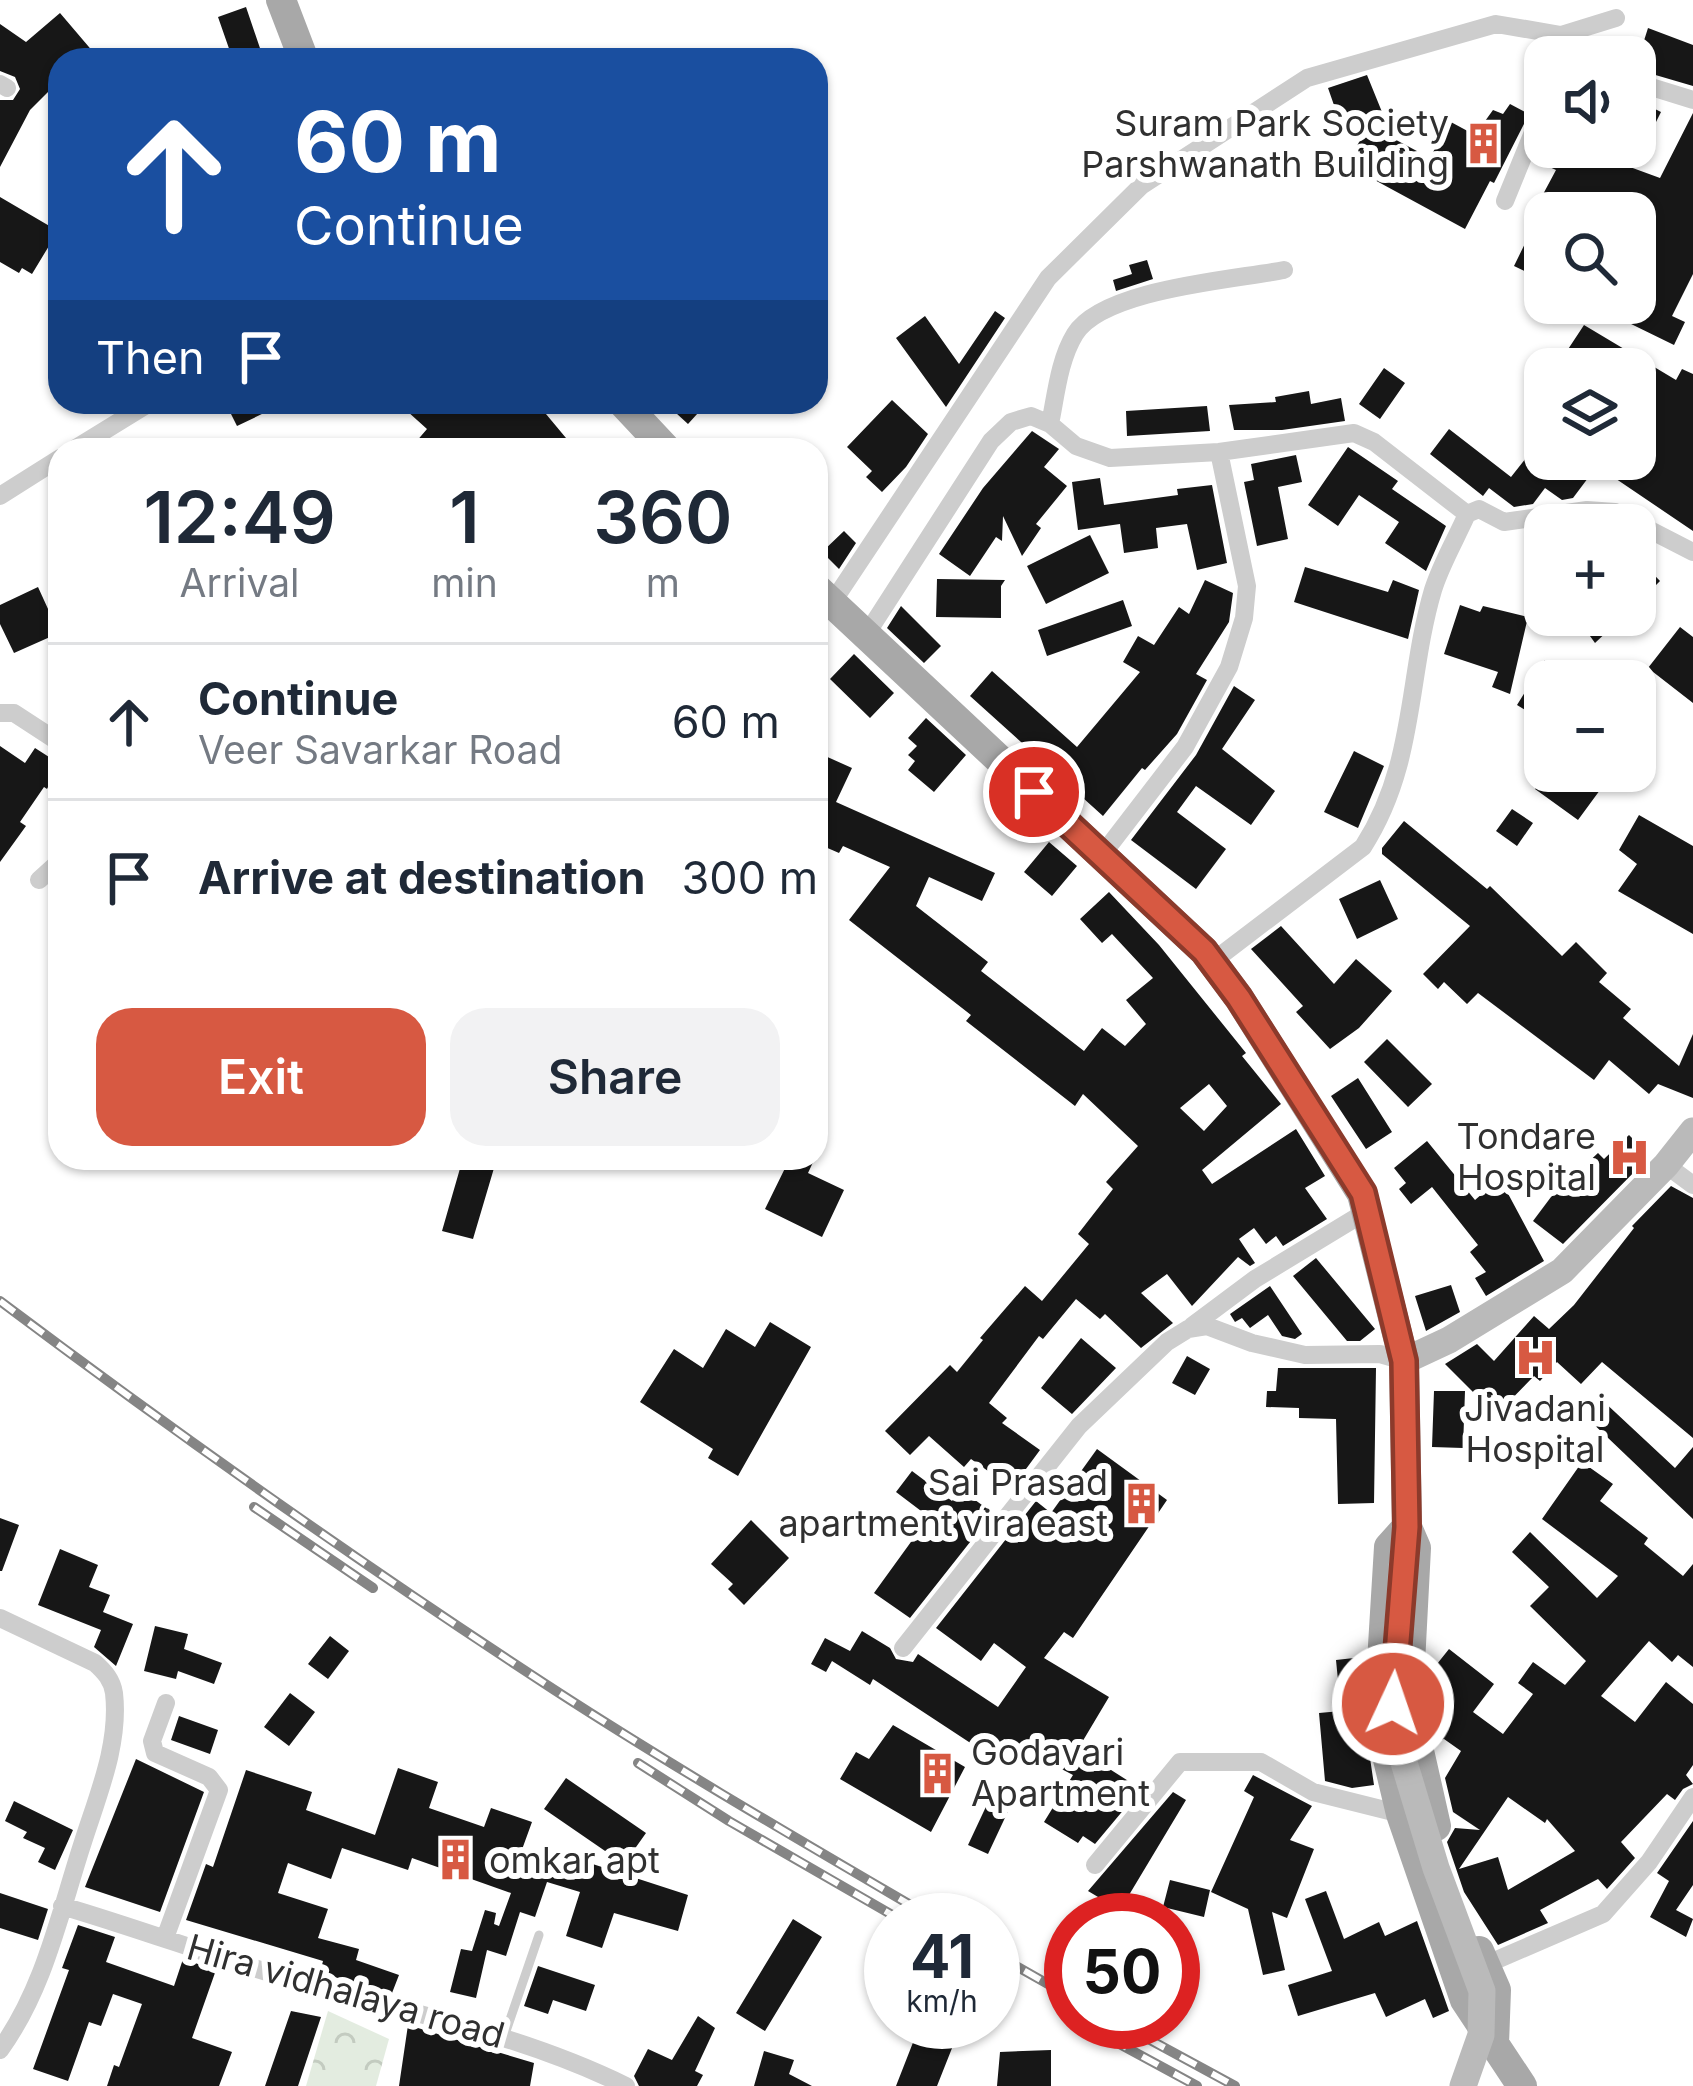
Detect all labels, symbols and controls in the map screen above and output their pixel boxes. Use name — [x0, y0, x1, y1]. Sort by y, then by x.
map controls — [1524, 36, 1656, 792]
button: sound — [1524, 36, 1656, 168]
text: 60 m — [294, 91, 502, 192]
icon: ahead — [96, 96, 252, 252]
place label: Suram Park Society Parshwanath Building — [1081, 101, 1449, 186]
building icon: Suram Park Society Parshwanath Building — [1460, 121, 1506, 167]
button: search — [1524, 192, 1656, 324]
text: Continue — [294, 193, 524, 258]
icon: arrive — [228, 324, 294, 390]
text: Then — [96, 330, 204, 385]
button: layers — [1524, 348, 1656, 480]
text: 12:49 — [143, 473, 336, 560]
text: 1 — [449, 473, 480, 560]
text: 360 — [593, 473, 733, 560]
button: + — [1524, 504, 1656, 636]
text: Arrival — [180, 559, 300, 606]
text: min — [431, 559, 498, 606]
text: m — [646, 559, 680, 606]
button: − — [1524, 660, 1656, 792]
text: Continue — [198, 671, 398, 726]
icon: ahead — [96, 689, 162, 755]
text: 60 m — [672, 694, 780, 749]
text: Veer Savarkar Road — [198, 726, 562, 773]
pin — [983, 741, 1085, 843]
icon: arrive — [1001, 759, 1067, 825]
icon: arrive — [96, 845, 162, 911]
text: Arrive at destination — [198, 850, 645, 905]
text: 300 m — [681, 850, 818, 905]
button: Exit — [96, 1008, 426, 1146]
button: Share — [450, 1008, 780, 1146]
place label: Tondare Hospital — [1457, 1114, 1596, 1199]
hospital icon: Tondare Hospital — [1607, 1134, 1653, 1180]
hospital icon: Jivadani Hospital — [1512, 1335, 1558, 1381]
place label: Jivadani Hospital — [1464, 1386, 1606, 1471]
place label: Sai Prasad apartment vira east — [778, 1460, 1108, 1545]
building icon: Sai Prasad apartment vira east — [1119, 1480, 1165, 1526]
position arrow — [1330, 1641, 1456, 1767]
place label: Godavari Apartment — [971, 1730, 1150, 1815]
building icon: Godavari Apartment — [914, 1750, 960, 1796]
building icon: omkar apt — [432, 1837, 478, 1883]
place label: omkar apt — [489, 1838, 660, 1882]
speed limit sign: 50 — [1044, 1893, 1200, 2049]
text: 41 — [910, 1920, 974, 1992]
street label: Hira vidhalaya road — [182, 1925, 510, 2057]
text: km/h — [906, 1983, 978, 2019]

